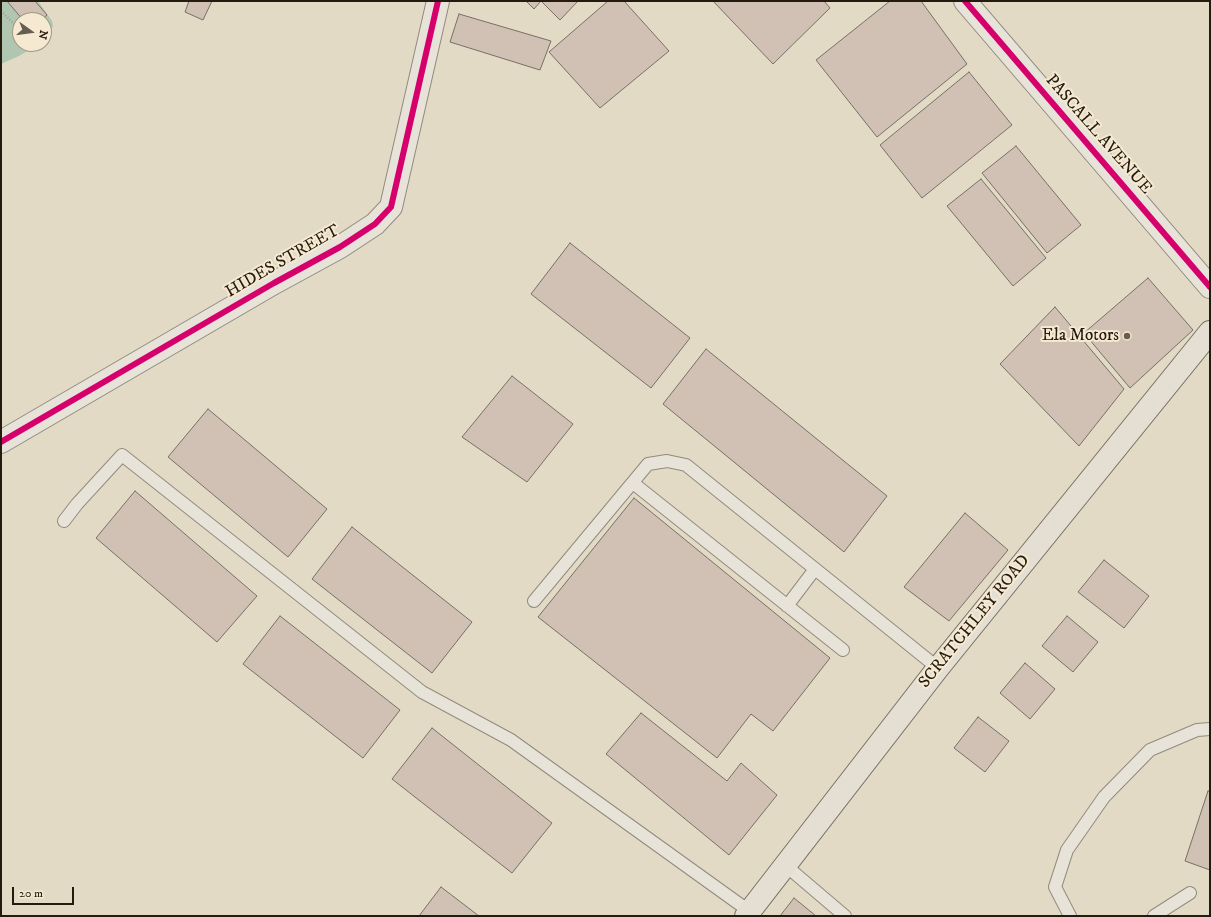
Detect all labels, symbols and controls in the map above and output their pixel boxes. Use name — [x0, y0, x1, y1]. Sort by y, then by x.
north arrow — [12, 12, 52, 52]
text: N — [35, 29, 51, 41]
street label: PASCALL AVENUE — [1041, 71, 1155, 199]
street label: HIDES STREET — [222, 221, 344, 303]
place label: Ela Motors — [1042, 326, 1119, 346]
marker: Ela Motors — [1122, 331, 1132, 341]
street label: SCRATCHLEY ROAD — [915, 551, 1035, 693]
scale bar — [14, 879, 76, 905]
text: 20 m — [19, 886, 43, 901]

